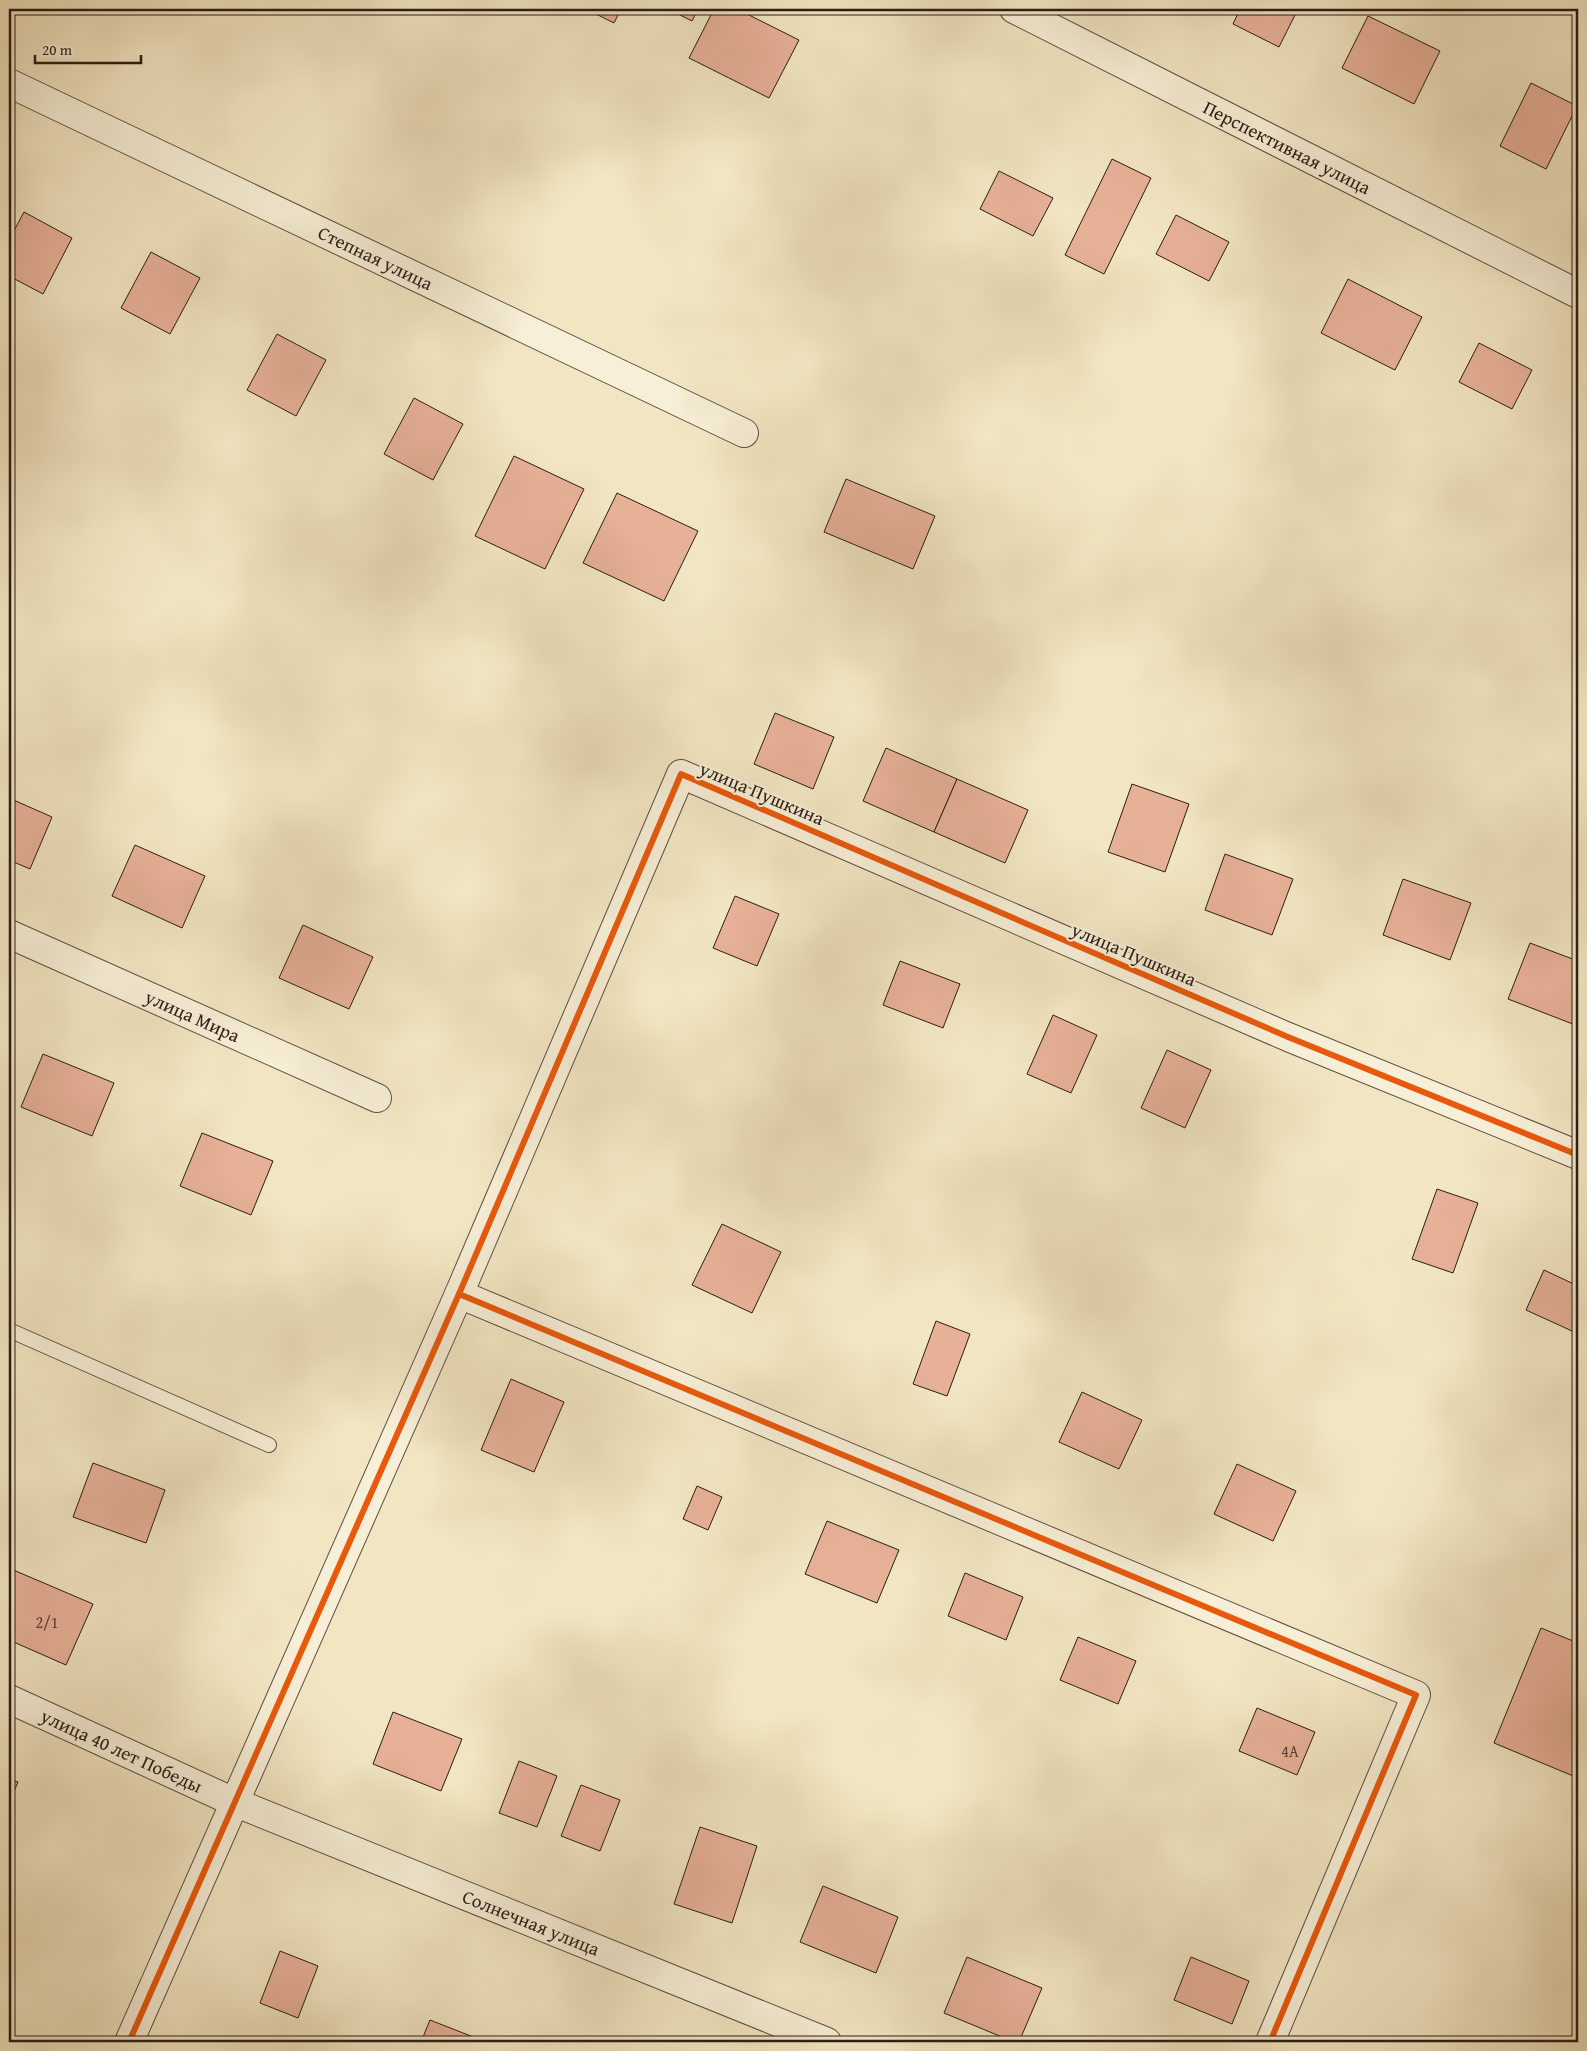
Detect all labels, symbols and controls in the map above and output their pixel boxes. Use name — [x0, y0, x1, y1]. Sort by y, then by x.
scale bar — [35, 32, 141, 64]
text: 20 m — [42, 39, 73, 60]
street label: Перспективная улица — [1198, 93, 1376, 201]
street label: Степная улица — [313, 218, 438, 297]
street label: улица Пушкина — [694, 754, 829, 832]
street label: улица Пушкина — [1066, 915, 1201, 993]
street label: улица Мира — [140, 982, 244, 1049]
house number: 2/1 — [36, 1610, 58, 1634]
street label: улица 40 лет Победы — [35, 1701, 207, 1800]
house number: 4А — [1281, 1739, 1299, 1763]
street label: Солнечная улица — [458, 1882, 604, 1963]

